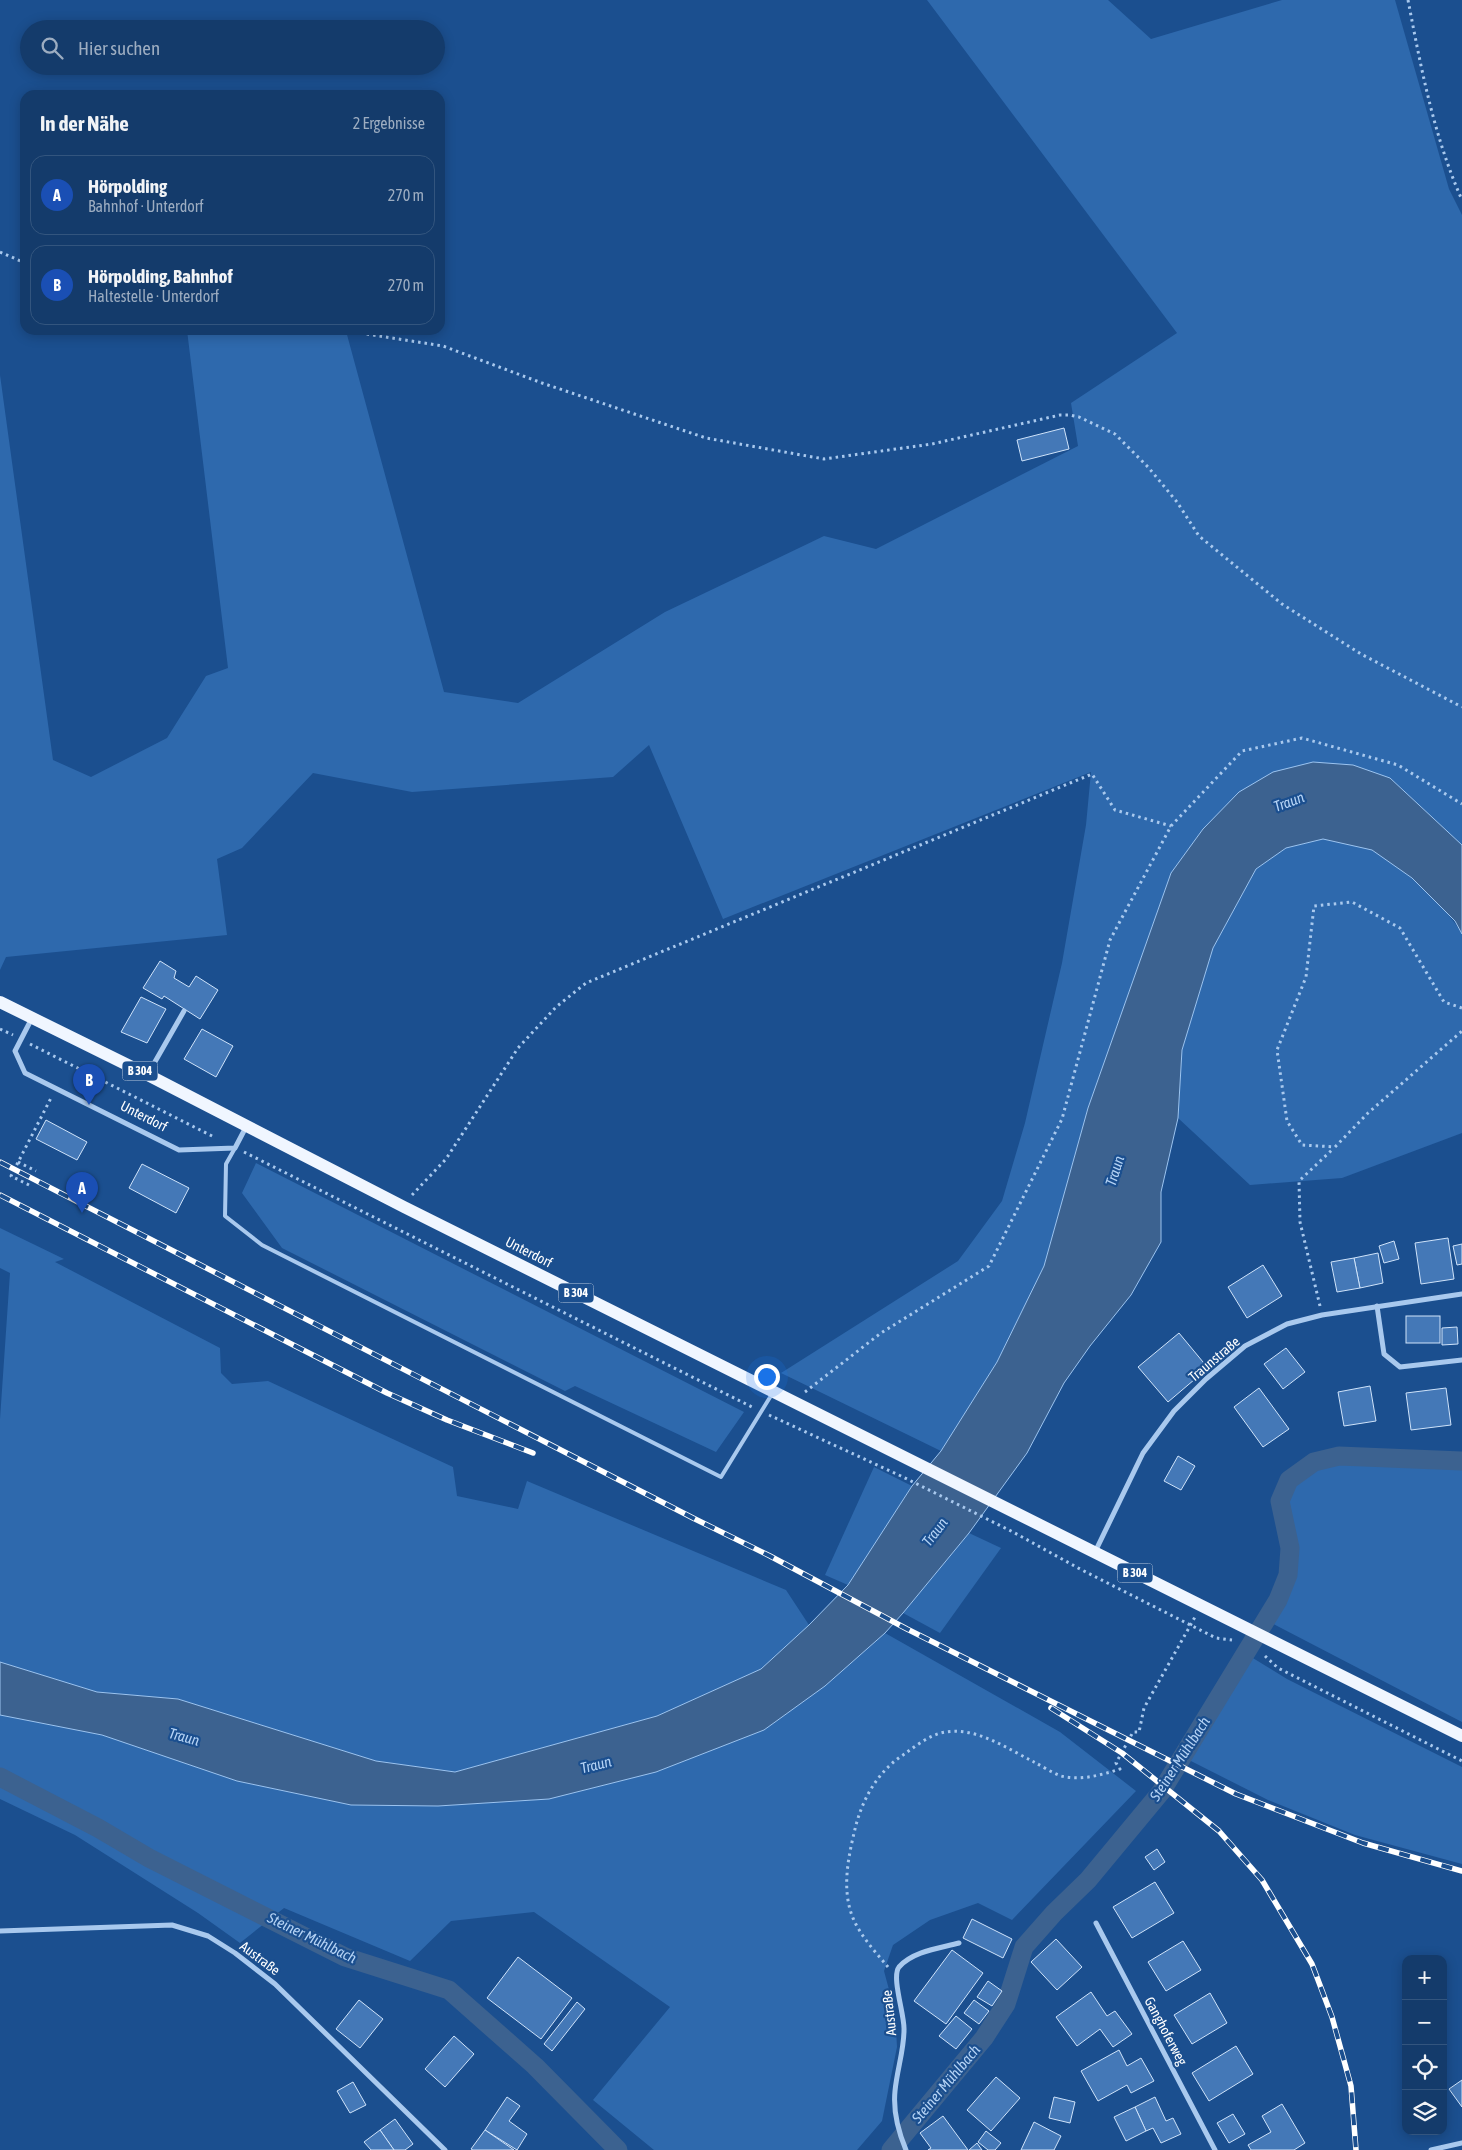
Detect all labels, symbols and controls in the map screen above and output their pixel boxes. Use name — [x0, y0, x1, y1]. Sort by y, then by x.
search box — [20, 20, 445, 75]
icon: search — [38, 34, 66, 62]
text: Hier suchen — [78, 37, 160, 59]
text: In der Nähe — [40, 111, 129, 135]
text: 2 Ergebnisse — [353, 114, 425, 132]
text: Hörpolding — [88, 175, 167, 197]
text: A — [53, 186, 61, 204]
text: 270 m — [388, 186, 424, 204]
text: Bahnhof · Unterdorf — [88, 197, 204, 215]
text: Hörpolding, Bahnhof — [88, 265, 233, 287]
text: B — [53, 276, 61, 294]
text: 270 m — [388, 276, 424, 294]
text: Haltestelle · Unterdorf — [88, 287, 219, 305]
water label: Traun — [1271, 788, 1306, 815]
road number: B 304 — [122, 1062, 158, 1080]
pin: B — [73, 1064, 105, 1105]
street label: Unterdorf — [118, 1097, 170, 1135]
water label: Traun — [1102, 1153, 1127, 1188]
pin: A — [66, 1172, 98, 1213]
street label: Unterdorf — [503, 1233, 555, 1271]
road number: B 304 — [558, 1284, 594, 1302]
street label: Traunstraße — [1185, 1333, 1243, 1385]
your location — [754, 1364, 780, 1390]
water label: Traun — [918, 1514, 951, 1549]
road number: B 304 — [1118, 1564, 1152, 1582]
water label: Steiner Mühlbach — [1146, 1714, 1213, 1805]
water label: Traun — [167, 1724, 201, 1749]
water label: Traun — [579, 1752, 613, 1777]
water label: Steiner Mühlbach — [264, 1908, 359, 1966]
street label: Austraße — [237, 1938, 283, 1978]
map controls — [1402, 1955, 1447, 2135]
button: + — [1402, 1955, 1447, 2000]
street label: Austraße — [879, 1989, 899, 2037]
street label: Ganghoferweg — [1141, 1994, 1191, 2068]
button: − — [1402, 2000, 1447, 2045]
water label: Steiner Mühlbach — [907, 2041, 983, 2127]
button: locate — [1402, 2045, 1447, 2090]
button: layers — [1402, 2090, 1447, 2135]

